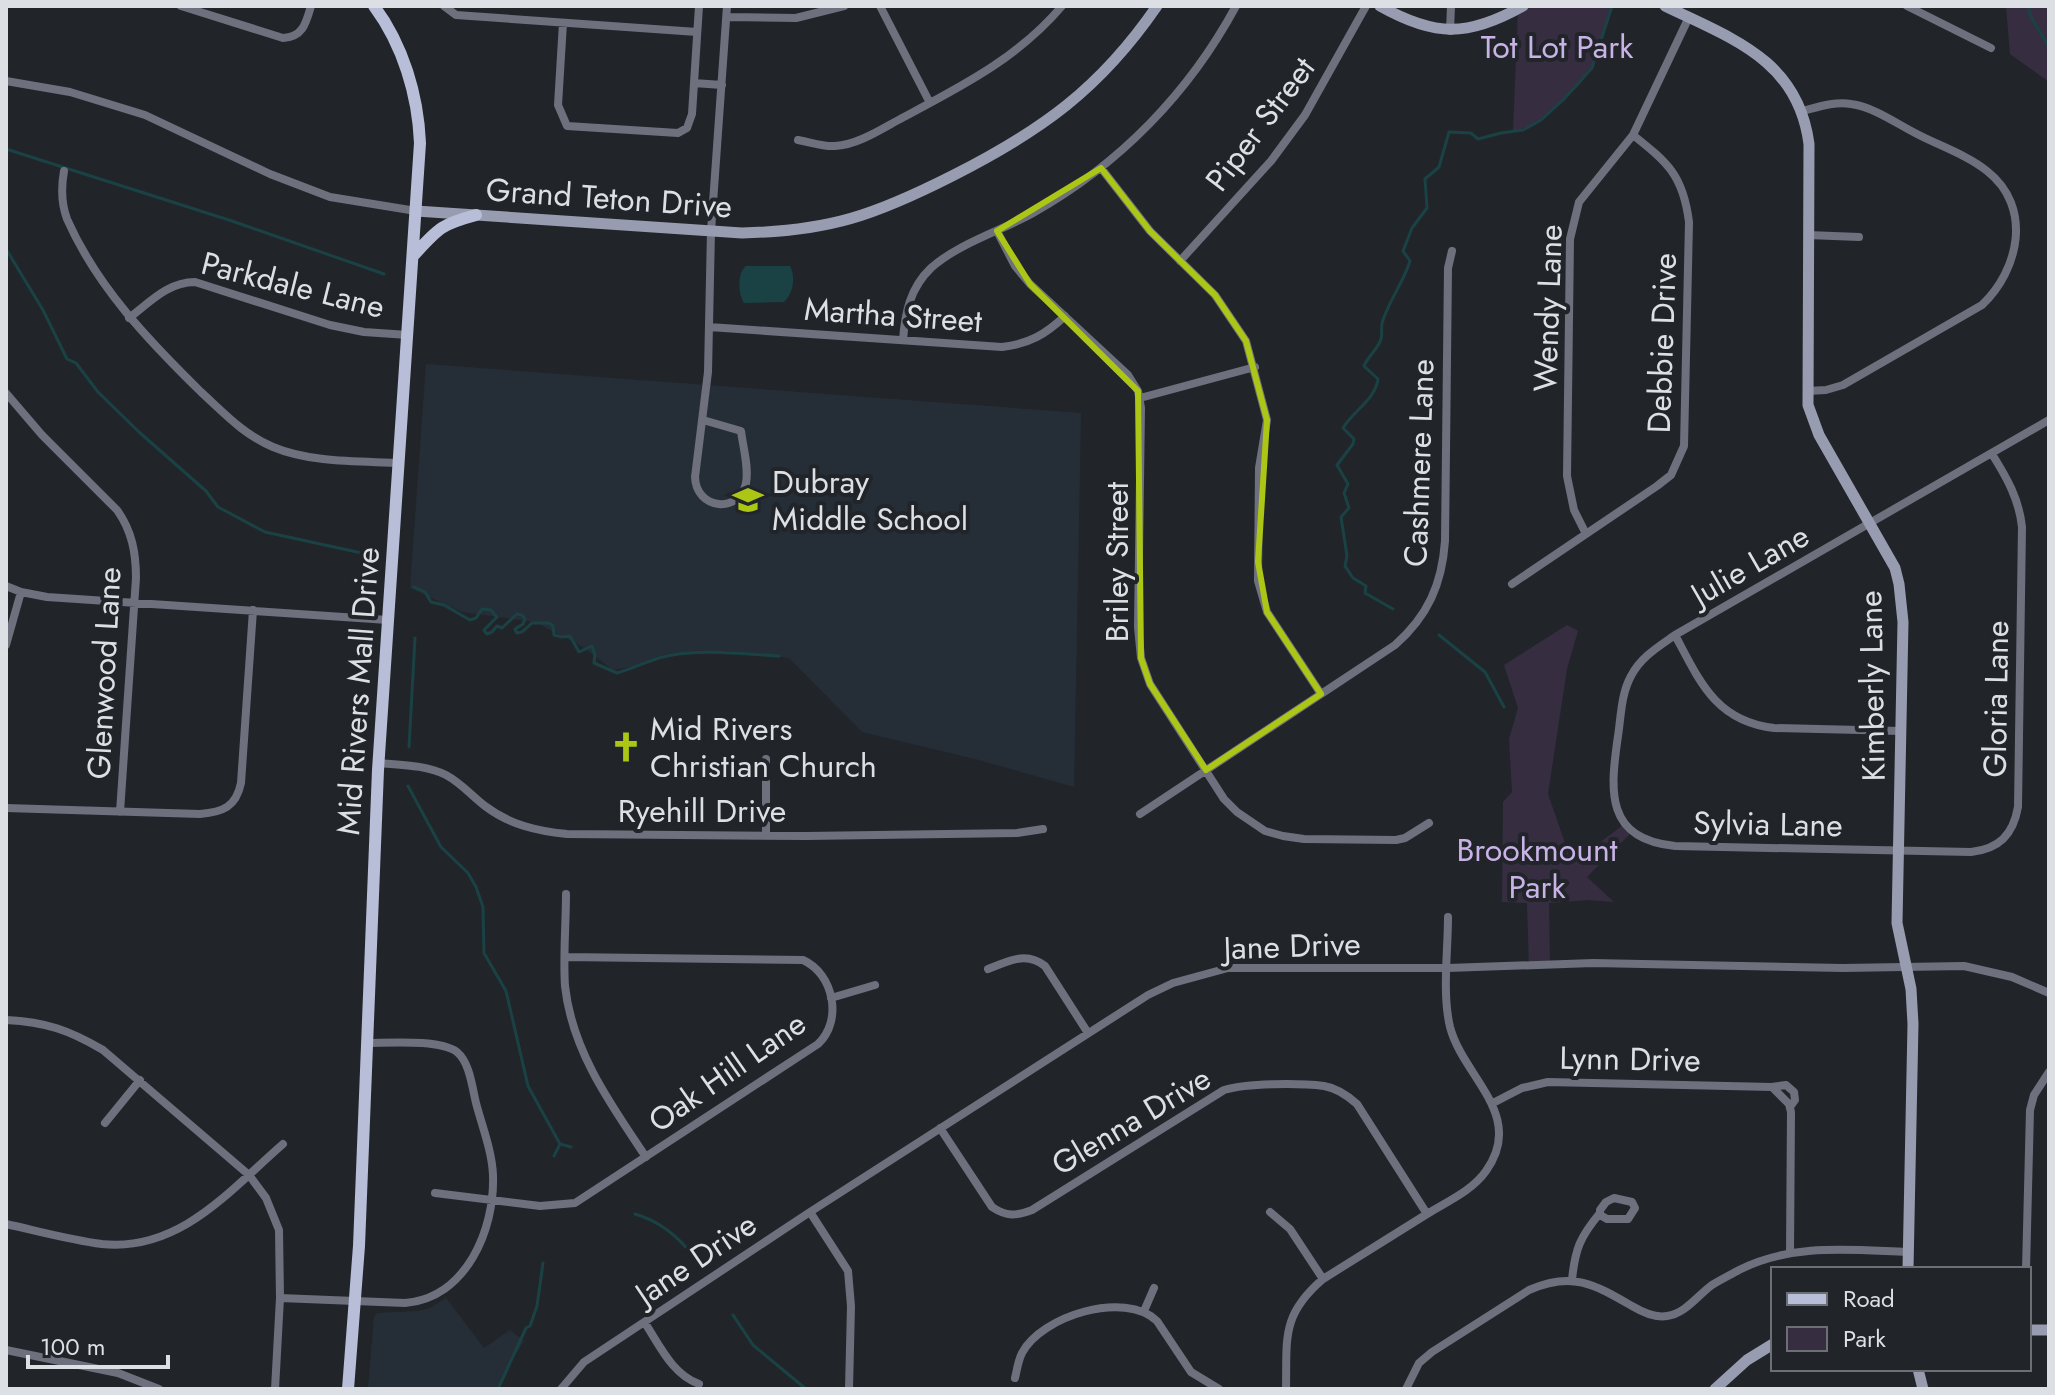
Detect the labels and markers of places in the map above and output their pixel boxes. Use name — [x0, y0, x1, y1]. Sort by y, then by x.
place label: Dubray Middle School — [772, 459, 968, 542]
school or university icon: Dubray Middle School — [731, 483, 765, 517]
place label: Mid Rivers Christian Church — [650, 706, 877, 789]
church icon: Mid Rivers Christian Church — [609, 730, 643, 764]

